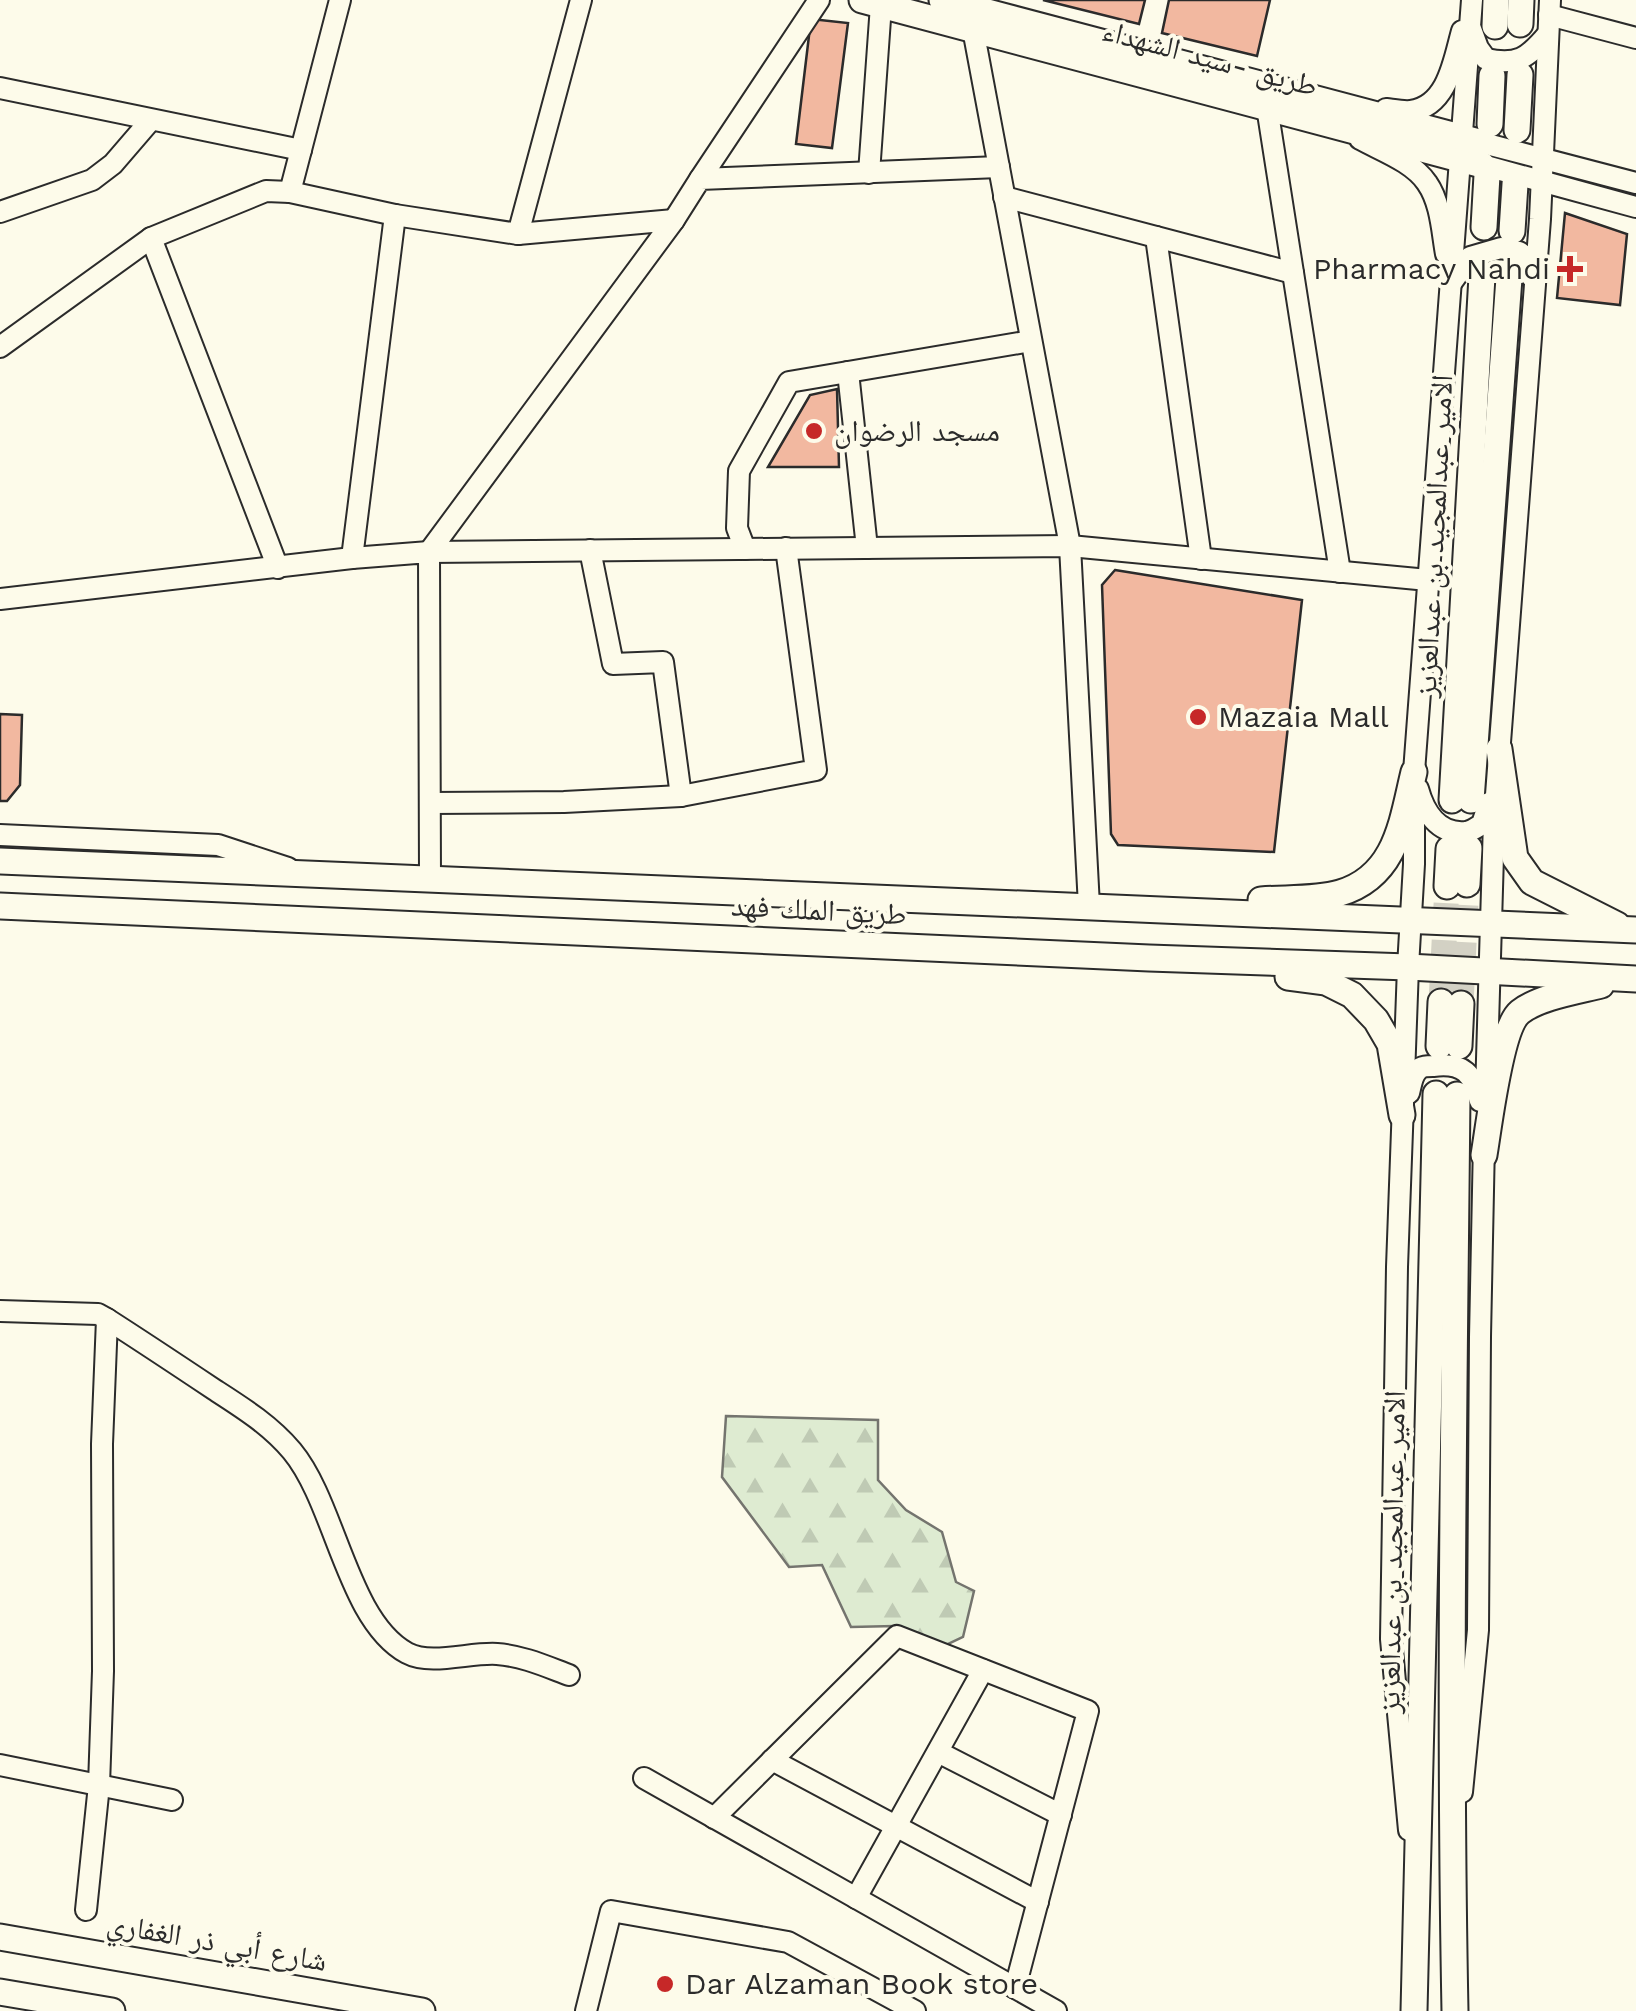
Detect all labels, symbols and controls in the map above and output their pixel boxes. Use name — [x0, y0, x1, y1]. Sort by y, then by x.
street label: طريق -سيد الشهداء — [1098, 12, 1322, 104]
place label: Pharmacy Nahdi — [1313, 251, 1550, 286]
marker: Pharmacy Nahdi — [1559, 258, 1581, 280]
street label: الامير عبدالمجيد بن عبدالعزيز — [1408, 374, 1460, 699]
place label: مسجد الرضوان — [834, 413, 1000, 449]
marker: مسجد الرضوان — [803, 420, 825, 442]
place label: Mazaia Mall — [1218, 699, 1389, 734]
marker: Mazaia Mall — [1187, 706, 1209, 728]
street label: طريق الملك فهد — [730, 887, 908, 933]
street label: الامير عبدالمجيد بن عبدالعزيز — [1371, 1390, 1413, 1715]
street label: شارع أبي ذر الغفاري — [103, 1904, 330, 1985]
place label: Dar Alzaman Book store — [685, 1966, 1038, 2001]
marker: Dar Alzaman Book store — [654, 1973, 676, 1995]

